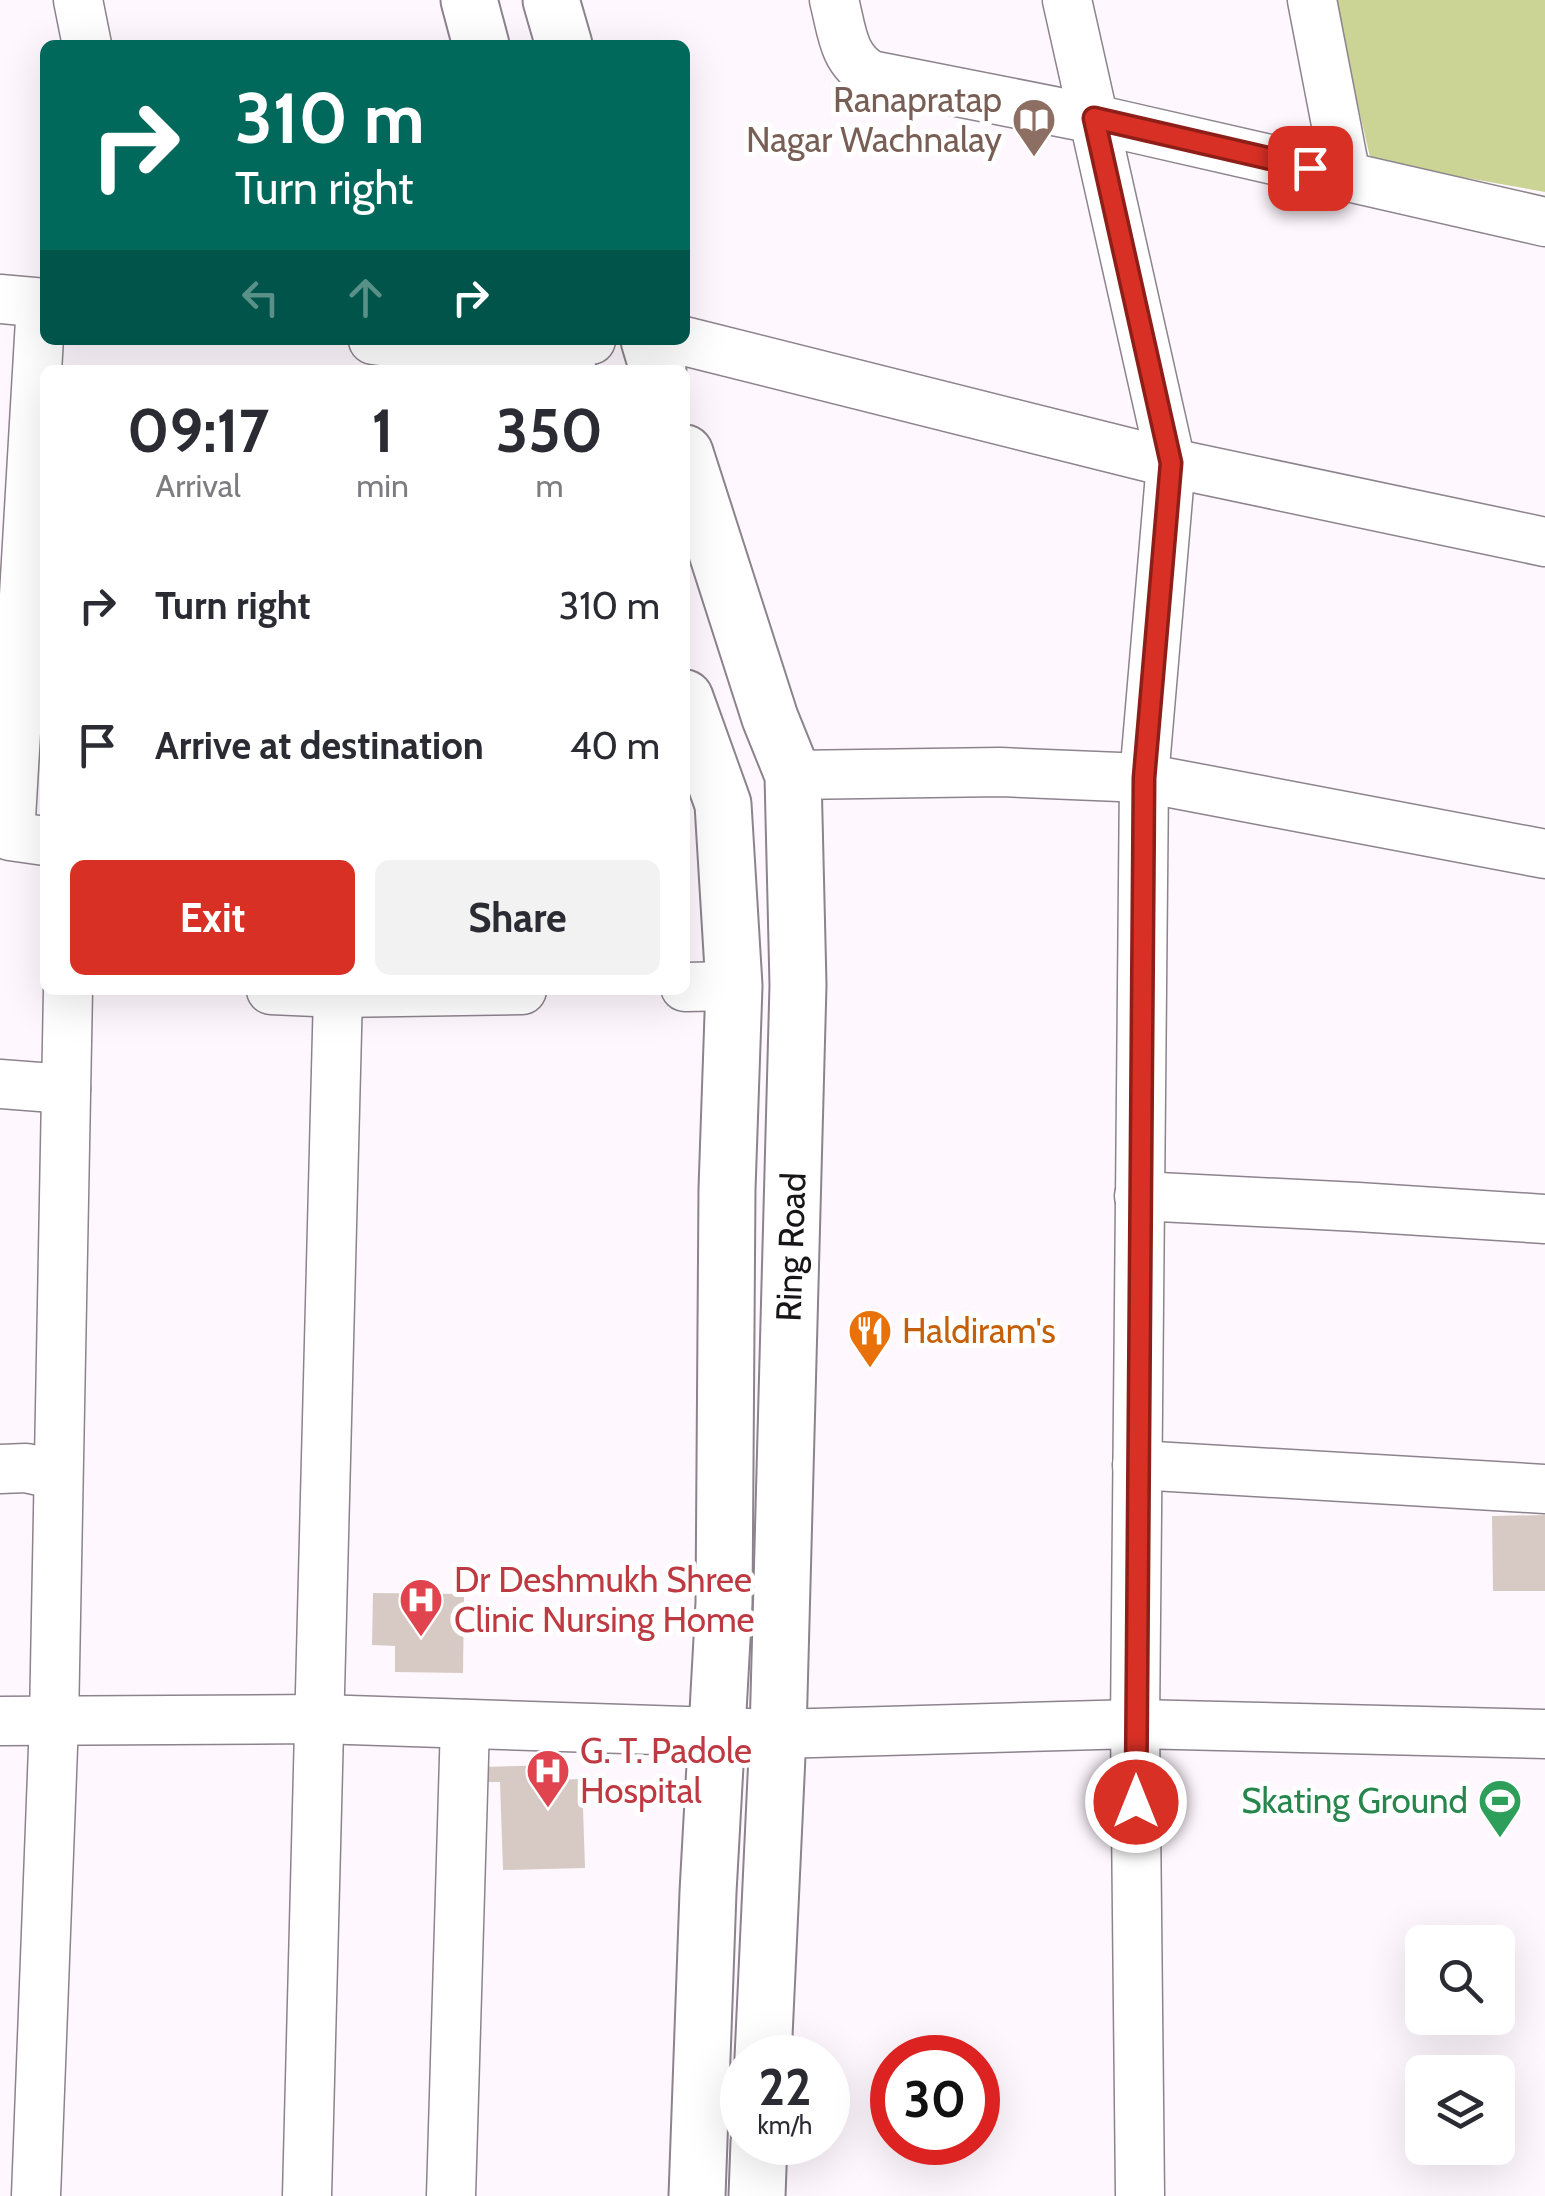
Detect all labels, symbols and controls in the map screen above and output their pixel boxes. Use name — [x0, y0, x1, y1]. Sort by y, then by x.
text: 310 m — [235, 75, 425, 161]
place label: Ranapratap Nagar Wachnalay — [746, 78, 1002, 161]
icon: right — [70, 80, 200, 210]
library icon: Ranapratap Nagar Wachnalay — [1011, 97, 1057, 158]
pin — [1268, 126, 1353, 211]
icon: arrive — [1283, 141, 1338, 196]
text: Turn right — [235, 161, 414, 215]
icon: left — [233, 270, 288, 325]
icon: ahead — [338, 270, 393, 325]
icon: right — [443, 270, 498, 325]
text: 09:17 — [127, 394, 269, 467]
text: 1 — [372, 394, 394, 467]
text: 350 — [496, 394, 603, 467]
text: Arrival — [156, 466, 241, 505]
text: min — [356, 466, 409, 505]
text: m — [535, 466, 564, 505]
icon: right — [70, 578, 125, 633]
text: Turn right — [155, 582, 311, 629]
text: 310 m — [559, 582, 660, 629]
icon: arrive — [70, 718, 125, 773]
text: Arrive at destination — [155, 722, 484, 769]
text: 40 m — [570, 722, 660, 769]
button: Exit — [70, 860, 355, 975]
button: Share — [375, 860, 660, 975]
street label: Ring Road — [766, 1172, 815, 1322]
restaurant icon: Haldiram's — [847, 1308, 893, 1369]
place label: Haldiram's — [902, 1309, 1056, 1352]
place label: Dr Deshmukh Shree Clinic Nursing Home — [454, 1558, 755, 1641]
hospital icon: Dr Deshmukh Shree Clinic Nursing Home — [398, 1577, 444, 1638]
place label: G. T. Padole Hospital — [580, 1729, 752, 1812]
hospital icon: G. T. Padole Hospital — [525, 1748, 571, 1809]
position arrow — [1084, 1750, 1188, 1854]
sports icon: Skating Ground — [1477, 1778, 1523, 1839]
place label: Skating Ground — [1241, 1779, 1468, 1822]
map controls — [1405, 1925, 1515, 2165]
button: search — [1405, 1925, 1515, 2035]
speed limit sign: 30 — [870, 2035, 1000, 2165]
button: layers — [1405, 2055, 1515, 2165]
text: 22 — [759, 2057, 811, 2118]
text: km/h — [758, 2110, 812, 2140]

